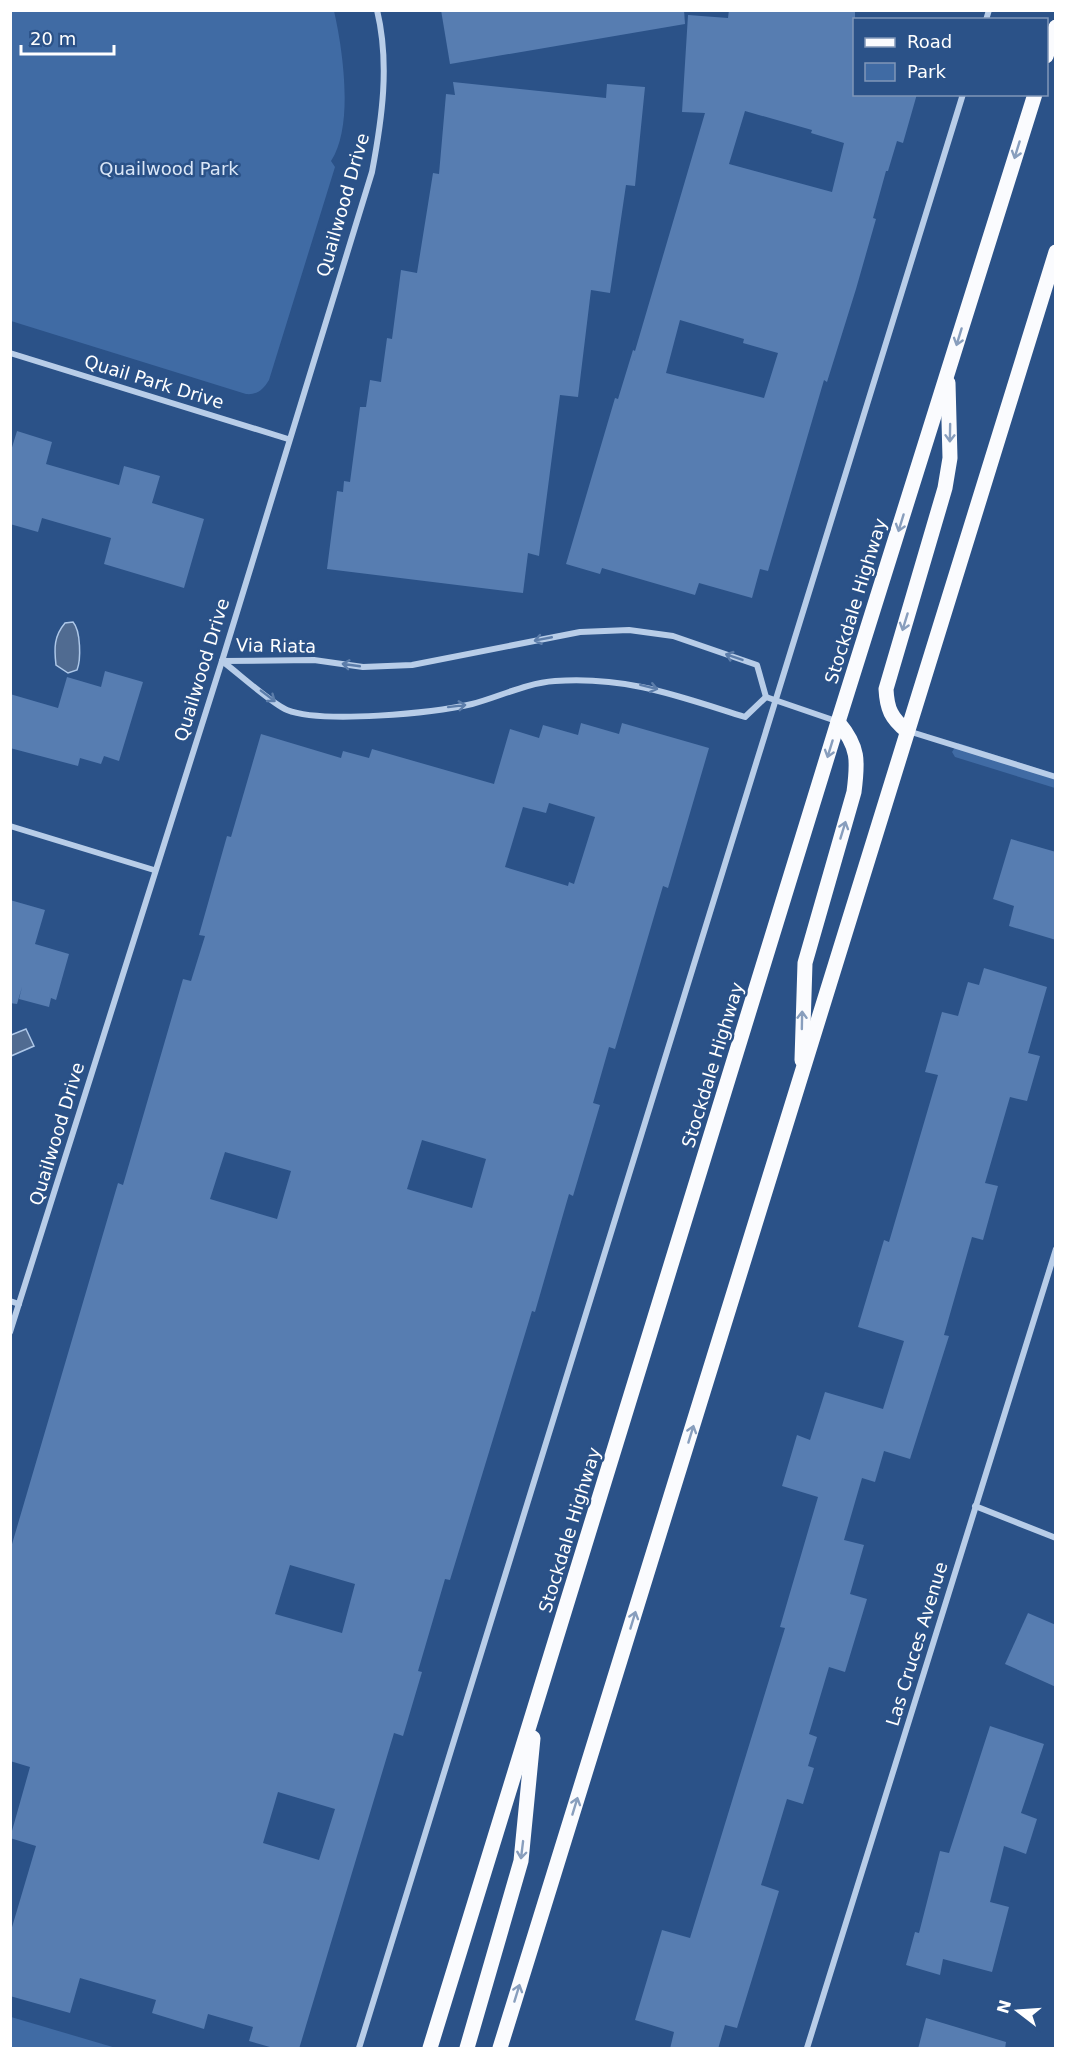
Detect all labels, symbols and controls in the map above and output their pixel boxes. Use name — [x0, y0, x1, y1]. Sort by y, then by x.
scale bar — [21, 18, 114, 56]
legend — [853, 18, 1048, 96]
text: 20 m — [30, 28, 76, 49]
text: Road — [907, 31, 952, 52]
text: Park — [907, 61, 946, 82]
street label: Quailwood Drive — [312, 131, 373, 279]
one-way arrow — [1011, 140, 1022, 159]
park label: Quailwood Park — [99, 158, 239, 179]
one-way arrow — [953, 327, 964, 346]
street label: Quail Park Drive — [82, 350, 227, 413]
one-way arrow — [944, 422, 956, 442]
one-way arrow — [895, 513, 906, 532]
street label: Stockdale Highway — [820, 515, 891, 686]
street label: Quailwood Drive — [170, 596, 233, 744]
one-way arrow — [899, 612, 910, 631]
street label: Via Riata — [236, 634, 316, 657]
one-way arrow — [534, 634, 554, 645]
one-way arrow — [725, 651, 744, 662]
one-way arrow — [342, 660, 361, 671]
one-way arrow — [639, 682, 658, 694]
one-way arrow — [260, 690, 276, 702]
one-way arrow — [447, 700, 467, 711]
one-way arrow — [824, 739, 835, 758]
one-way arrow — [838, 821, 849, 840]
street label: Stockdale Highway — [677, 979, 748, 1150]
one-way arrow — [797, 1010, 808, 1030]
street label: Quailwood Drive — [25, 1060, 88, 1208]
one-way arrow — [686, 1425, 697, 1444]
street label: Stockdale Highway — [534, 1444, 605, 1615]
street label: Las Cruces Avenue — [882, 1559, 951, 1728]
one-way arrow — [628, 1611, 639, 1630]
one-way arrow — [570, 1797, 581, 1816]
one-way arrow — [517, 1840, 528, 1860]
north arrow — [988, 1981, 1048, 2041]
one-way arrow — [512, 1984, 523, 2003]
text: N — [993, 1998, 1015, 2016]

